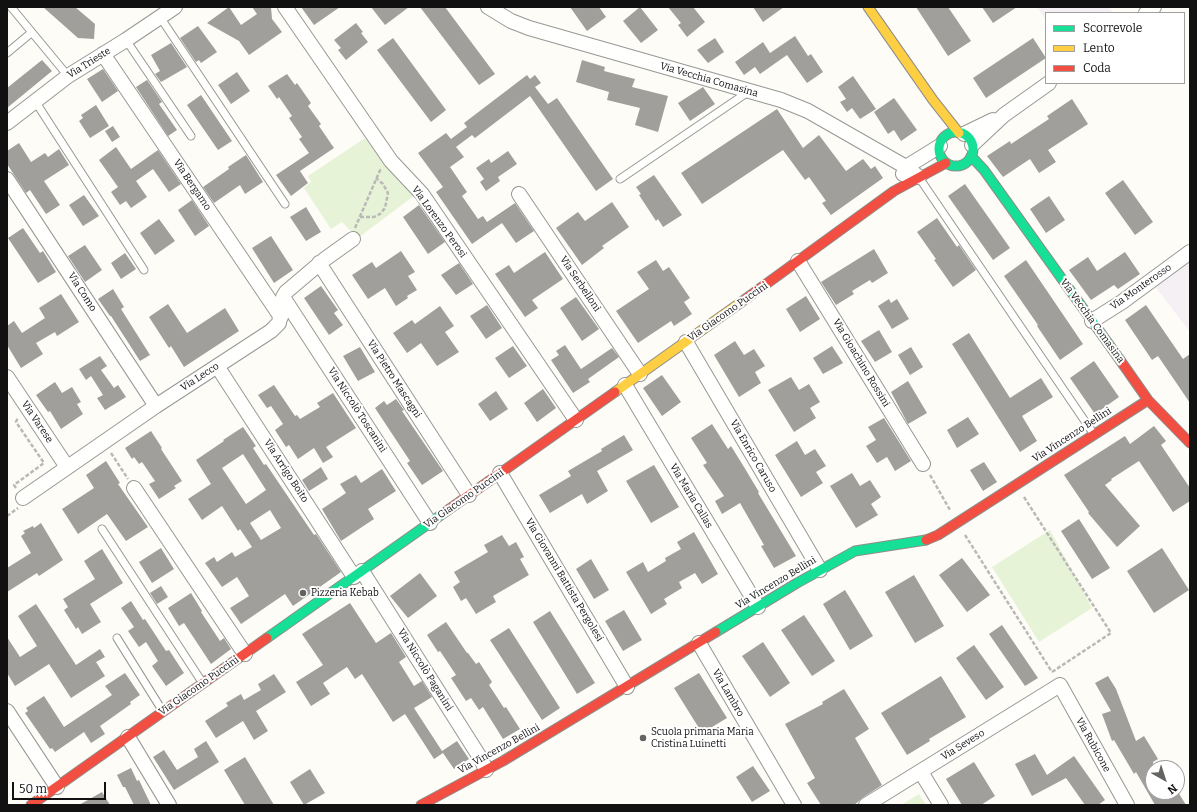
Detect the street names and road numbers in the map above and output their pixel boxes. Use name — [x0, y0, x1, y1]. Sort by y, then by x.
street label: Via Trieste — [65, 45, 113, 81]
street label: Via Vecchia Comasina — [659, 60, 759, 100]
street label: Via Bergamo — [171, 157, 213, 213]
street label: Via Lorenzo Perosi — [409, 184, 469, 260]
street label: Via Serbelloni — [557, 254, 603, 314]
street label: Via Monterosso — [1108, 261, 1174, 313]
street label: Via Como — [65, 270, 99, 314]
street label: Via Vecchia Comasina — [1057, 276, 1127, 366]
street label: Via Giacomo Puccini — [686, 280, 770, 344]
street label: Via Gioachino Rossini — [830, 317, 892, 409]
street label: Via Pietro Mascagni — [364, 338, 424, 420]
street label: Via Lecco — [179, 360, 221, 394]
street label: Via Niccolò Toscanini — [325, 365, 389, 455]
street label: Via Varese — [19, 399, 55, 445]
street label: Via Vincenzo Bellini — [1030, 405, 1114, 465]
street label: Via Enrico Caruso — [727, 417, 779, 495]
street label: Via Arrigo Boito — [261, 437, 311, 505]
street label: Via Maria Callas — [667, 462, 715, 530]
street label: Via Giacomo Puccini — [422, 467, 506, 531]
street label: Via Giovanni Battista Pergolesi — [522, 516, 606, 644]
street label: Via Vincenzo Bellini — [734, 554, 818, 612]
street label: Via Niccolò Paganini — [395, 627, 455, 713]
street label: Via Giacomo Puccini — [157, 654, 241, 718]
street label: Via Lambro — [710, 667, 746, 719]
street label: Via Rubicone — [1073, 716, 1113, 774]
street label: Via Vincenzo Bellini — [456, 722, 542, 776]
street label: Via Seveso — [939, 727, 987, 763]

